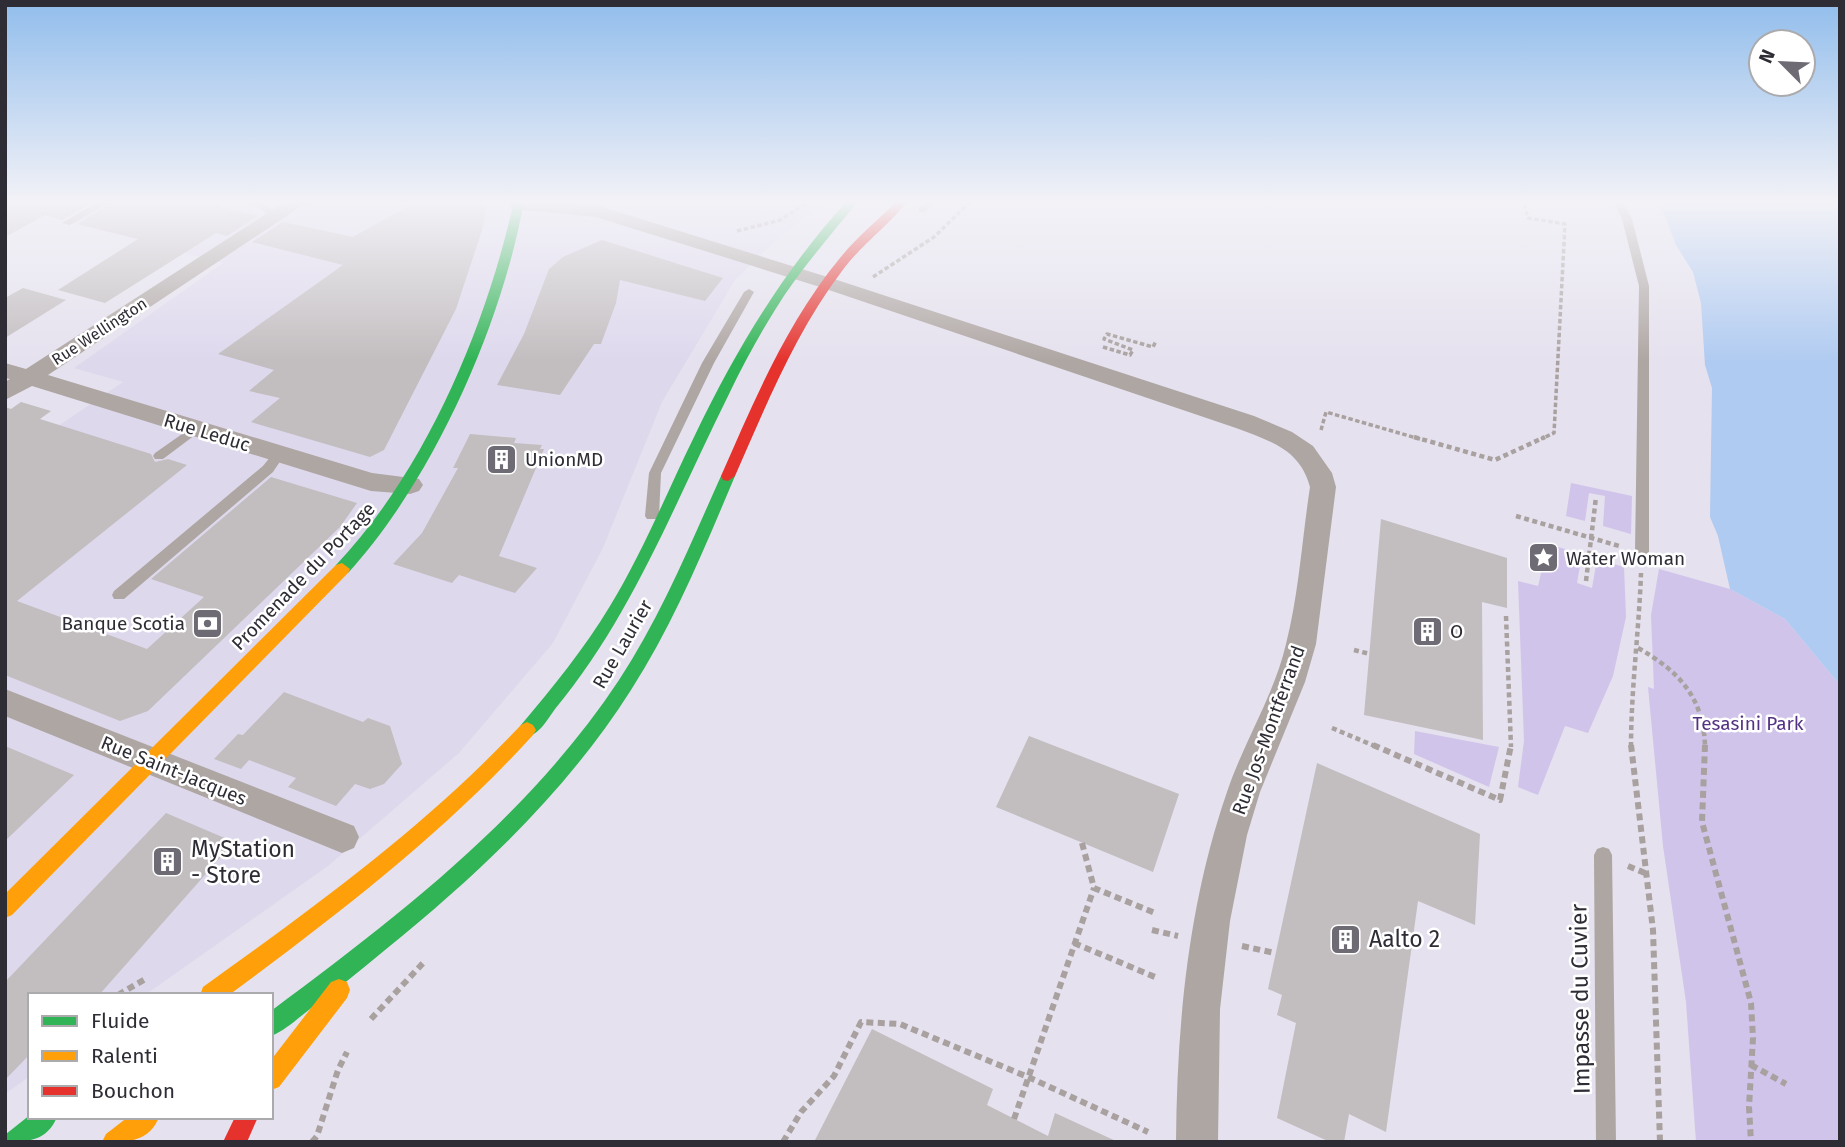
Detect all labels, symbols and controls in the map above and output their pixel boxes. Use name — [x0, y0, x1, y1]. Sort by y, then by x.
north arrow — [1747, 28, 1817, 98]
text: N — [1754, 46, 1780, 67]
street label: Rue Wellington — [48, 294, 150, 369]
street label: Rue Leduc — [161, 408, 253, 456]
building icon: UnionMD — [485, 442, 519, 476]
place label: UnionMD — [525, 448, 603, 471]
street label: Promenade du Portage — [227, 498, 380, 655]
place icon: Water Woman — [1526, 541, 1560, 575]
place label: Water Woman — [1566, 547, 1685, 570]
street label: Rue Laurier — [588, 595, 657, 693]
bank icon: Banque Scotia — [191, 606, 225, 640]
place label: Banque Scotia — [61, 612, 185, 635]
building icon: O — [1410, 614, 1444, 648]
place label: O — [1450, 620, 1463, 643]
street label: Rue Jos-Montferrand — [1227, 642, 1310, 818]
park label: Tesasini Park — [1692, 712, 1804, 735]
street label: Rue Saint-Jacques — [98, 731, 250, 810]
place label: MyStation - Store — [191, 835, 295, 889]
building icon: MyStation - Store — [151, 845, 185, 879]
street label: Impasse du Cuvier — [1564, 903, 1596, 1094]
building icon: Aalto 2 — [1329, 922, 1363, 956]
place label: Aalto 2 — [1369, 925, 1440, 953]
legend — [28, 993, 273, 1119]
text: Fluide — [91, 1008, 149, 1034]
text: Ralenti — [91, 1043, 158, 1069]
text: Bouchon — [91, 1078, 175, 1104]

